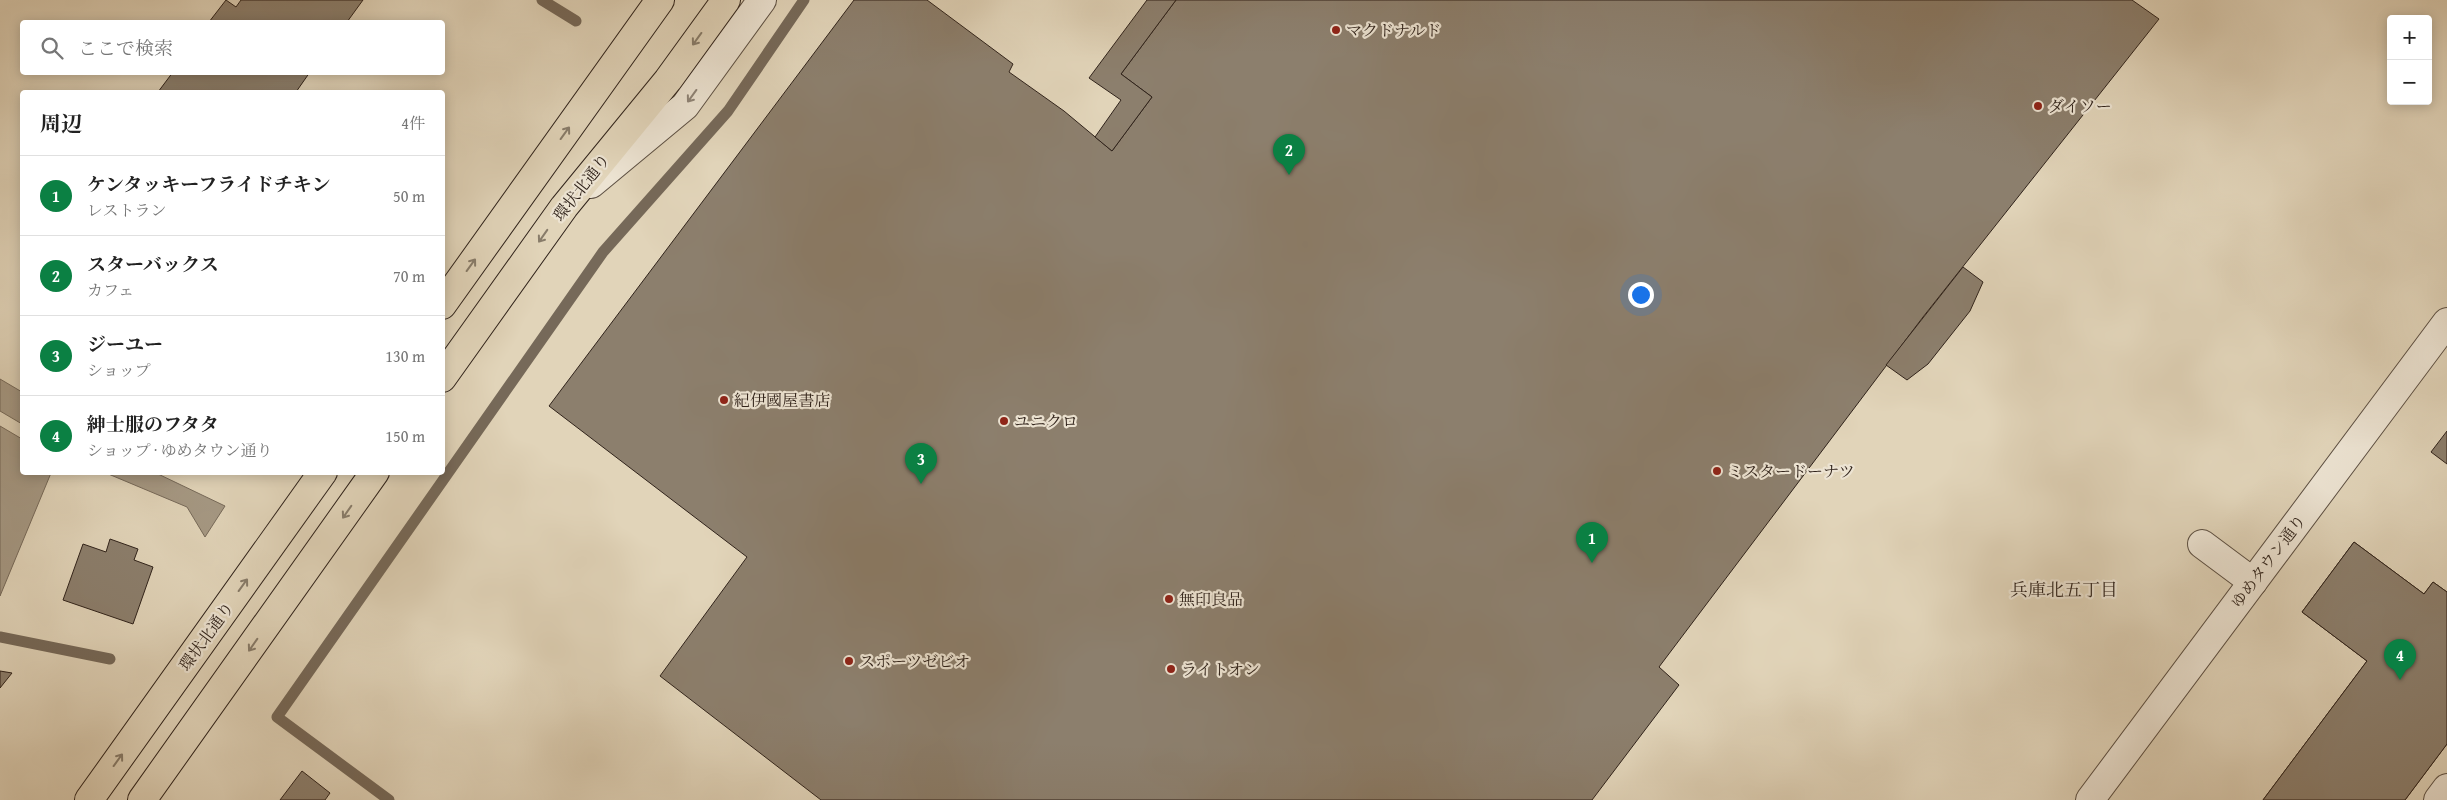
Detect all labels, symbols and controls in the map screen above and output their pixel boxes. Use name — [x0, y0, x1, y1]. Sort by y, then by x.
map controls — [2387, 15, 2432, 105]
button: + — [2387, 15, 2432, 60]
place label: マクドナルド — [1346, 18, 1441, 42]
search box — [20, 20, 445, 75]
marker: マクドナルド — [1330, 24, 1342, 36]
one-way arrow — [692, 32, 703, 45]
icon: search — [38, 34, 66, 62]
text: ここで検索 — [78, 34, 173, 62]
button: − — [2387, 60, 2432, 105]
one-way arrow — [687, 89, 698, 102]
place label: ダイソー — [2048, 94, 2112, 118]
marker: ダイソー — [2032, 100, 2044, 112]
text: 周辺 — [40, 108, 82, 139]
text: 4件 — [401, 111, 425, 135]
one-way arrow — [560, 126, 570, 140]
pin: 2 — [1273, 134, 1305, 175]
street label: 環状北通り — [547, 148, 615, 226]
text: ケンタッキーフライドチキン — [87, 170, 331, 198]
text: 1 — [52, 184, 60, 208]
text: 50 m — [393, 184, 425, 208]
text: レストラン — [87, 198, 167, 222]
one-way arrow — [538, 229, 548, 243]
text: スターバックス — [87, 250, 219, 278]
one-way arrow — [466, 259, 476, 273]
text: 2 — [52, 264, 60, 288]
text: 70 m — [393, 264, 425, 288]
text: カフェ — [87, 278, 134, 302]
your location — [1628, 282, 1654, 308]
text: ジーユー — [87, 330, 163, 358]
text: 3 — [52, 344, 60, 368]
text: 130 m — [385, 344, 425, 368]
text: ショップ — [87, 358, 151, 382]
place label: 紀伊國屋書店 — [734, 388, 830, 412]
marker: 紀伊國屋書店 — [718, 394, 730, 406]
place label: ユニクロ — [1014, 409, 1078, 433]
text: 紳士服のフタタ — [87, 410, 219, 438]
marker: ユニクロ — [998, 415, 1010, 427]
text: 4 — [52, 424, 60, 448]
text: 150 m — [385, 424, 425, 448]
text: ショップ · ゆめタウン通り — [87, 438, 272, 462]
pin: 3 — [905, 443, 937, 484]
place label: ミスタードーナツ — [1727, 459, 1855, 483]
marker: ミスタードーナツ — [1711, 465, 1723, 477]
one-way arrow — [342, 505, 352, 519]
street label: ゆめタウン通り — [2225, 509, 2311, 613]
pin: 1 — [1576, 522, 1608, 563]
district label: 兵庫北五丁目 — [2010, 576, 2118, 603]
one-way arrow — [238, 578, 248, 592]
place label: 無印良品 — [1179, 587, 1243, 611]
marker: 無印良品 — [1163, 593, 1175, 605]
street label: 環状北通り — [173, 597, 239, 675]
one-way arrow — [248, 638, 258, 652]
pin: 4 — [2384, 639, 2416, 680]
place label: スポーツゼビオ — [859, 649, 970, 673]
marker: スポーツゼビオ — [843, 655, 855, 667]
place label: ライトオン — [1181, 657, 1260, 681]
marker: ライトオン — [1165, 663, 1177, 675]
one-way arrow — [113, 753, 123, 767]

